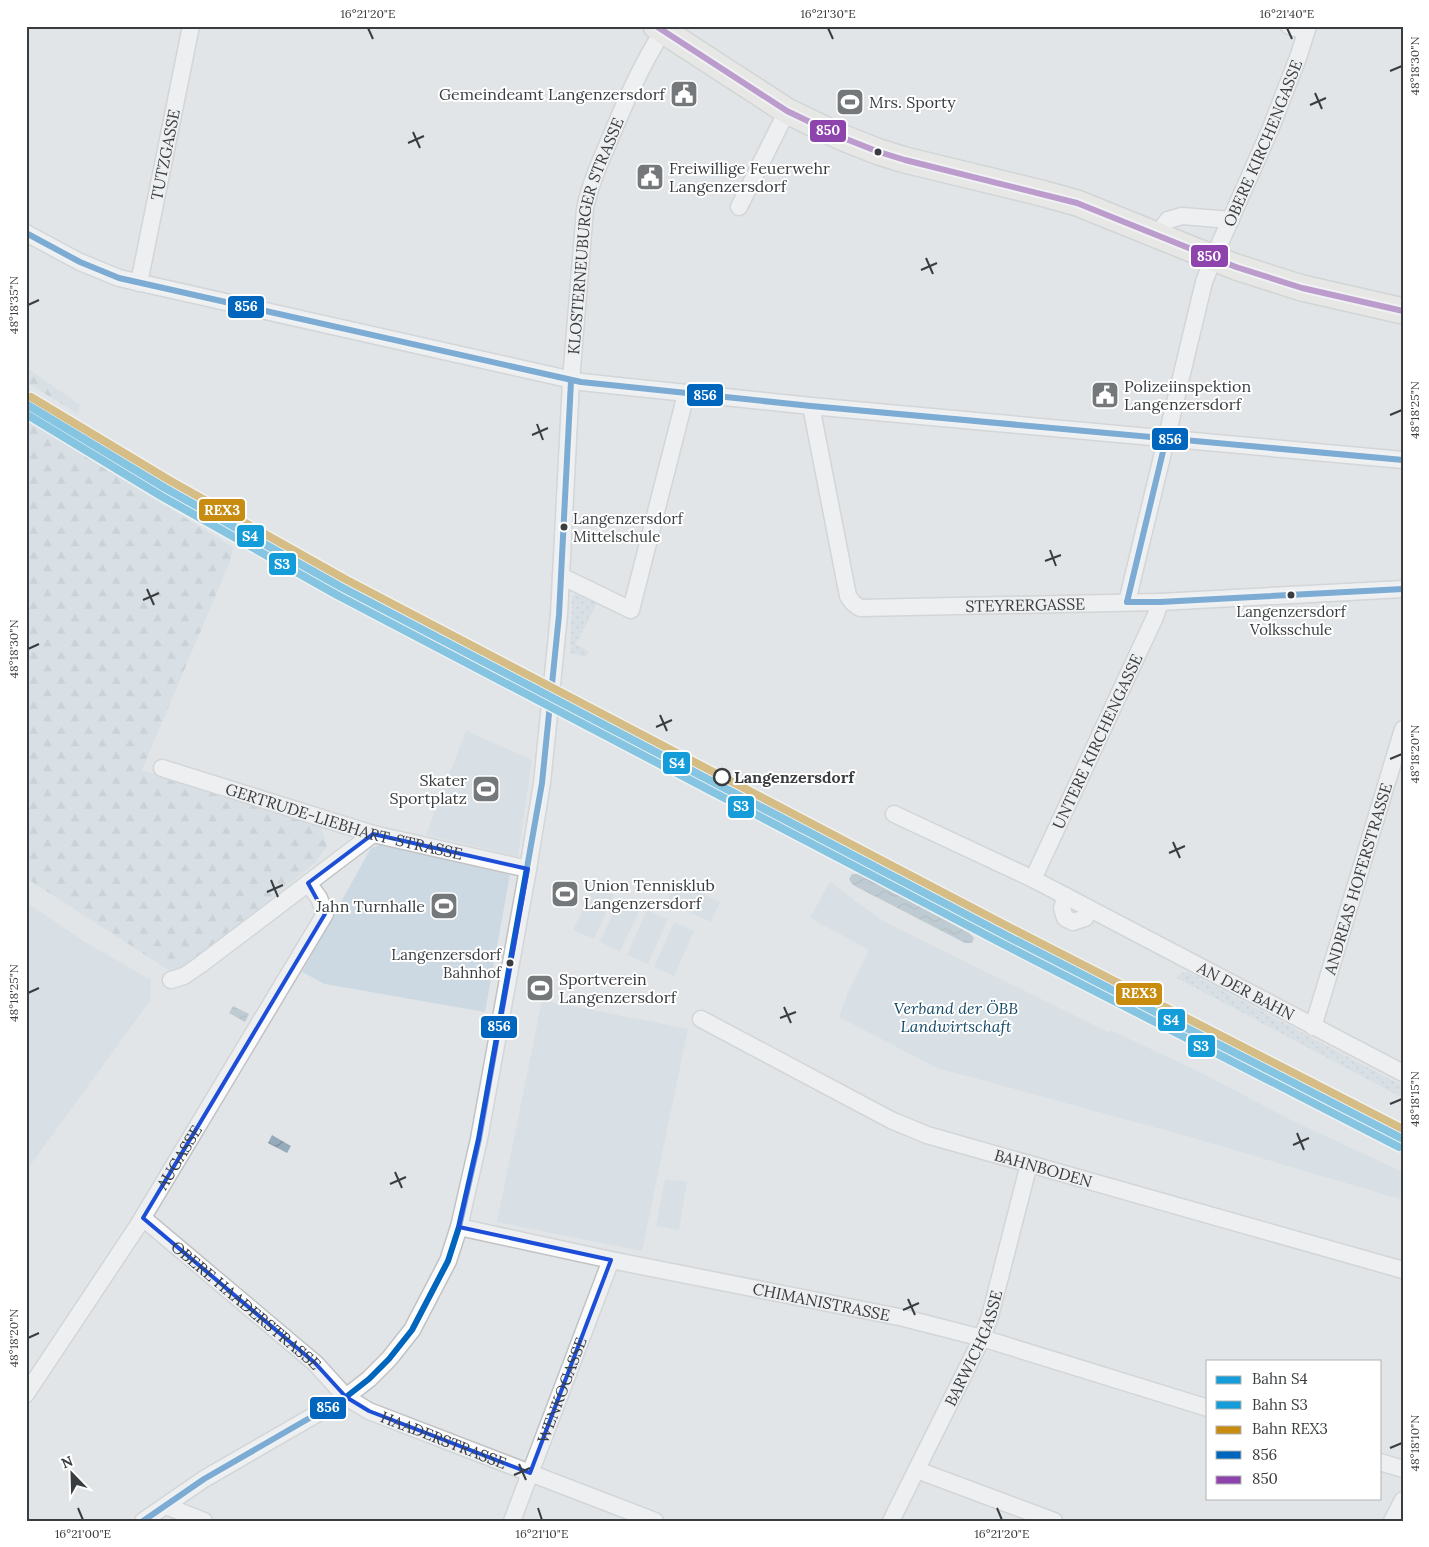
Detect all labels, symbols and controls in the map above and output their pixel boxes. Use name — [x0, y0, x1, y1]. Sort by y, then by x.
text: 16°21'20"E — [341, 6, 395, 21]
text: 16°21'30"E — [800, 6, 856, 21]
text: 16°21'40"E — [1260, 6, 1314, 21]
text: 48°18'30"N — [1407, 36, 1422, 96]
street label: OBERE KIRCHENGASSE — [1219, 57, 1306, 230]
public building icon: Gemeindeamt Langenzersdorf — [669, 79, 699, 109]
place label: Gemeindeamt Langenzersdorf — [439, 84, 667, 104]
sports icon: Mrs. Sporty — [835, 87, 865, 117]
place label: Mrs. Sporty — [869, 92, 956, 112]
street label: TUTZGASSE — [146, 107, 184, 202]
street label: KLOSTERNEUBURGER STRASSE — [563, 114, 628, 355]
line badge: 850 — [809, 119, 847, 143]
text: 850 — [816, 121, 840, 139]
unlabelled marker — [873, 147, 883, 157]
place label: Freiwillige Feuerwehr Langenzersdorf — [669, 158, 830, 196]
public building icon: Freiwillige Feuerwehr Langenzersdorf — [635, 162, 665, 192]
line badge: 850 — [1190, 244, 1229, 268]
text: 850 — [1197, 247, 1221, 265]
text: 48°18'35"N — [6, 276, 21, 334]
line badge: 856 — [227, 295, 265, 319]
text: 856 — [234, 297, 258, 315]
place label: Polizeiinspektion Langenzersdorf — [1124, 376, 1251, 414]
public building icon: Polizeiinspektion Langenzersdorf — [1090, 380, 1120, 410]
text: 48°18'25"N — [1407, 381, 1422, 439]
line badge: 856 — [686, 383, 724, 407]
text: 856 — [693, 386, 717, 404]
line badge: 856 — [1151, 427, 1189, 451]
text: 856 — [1158, 430, 1182, 448]
line badge: REX3 — [198, 498, 246, 522]
text: REX3 — [204, 501, 240, 519]
place label: Langenzersdorf Mittelschule — [573, 509, 684, 546]
marker: Langenzersdorf Mittelschule — [559, 522, 569, 532]
line badge: S4 — [236, 524, 265, 548]
text: S4 — [242, 527, 258, 545]
line badge: S3 — [268, 552, 297, 576]
text: S3 — [274, 555, 290, 573]
marker: Langenzersdorf Volksschule — [1286, 590, 1296, 600]
street label: STEYRERGASSE — [965, 593, 1085, 616]
place label: Langenzersdorf Volksschule — [1236, 602, 1347, 639]
text: 48°18'30"N — [6, 619, 21, 679]
street label: UNTERE KIRCHENGASSE — [1048, 650, 1147, 832]
text: 48°18'20"N — [1407, 725, 1422, 783]
line badge: S4 — [662, 751, 691, 775]
text: S4 — [669, 754, 685, 772]
place label: Langenzersdorf — [734, 767, 855, 787]
marker: Langenzersdorf — [713, 768, 731, 786]
place label: Skater Sportplatz — [389, 770, 467, 808]
sports icon: Skater Sportplatz — [471, 774, 501, 804]
street label: GERTRUDE-LIEBHART-STRASSE — [223, 779, 465, 864]
street label: ANDREAS HOFERSTRASSE — [1319, 780, 1396, 978]
line badge: S3 — [727, 795, 755, 819]
text: S3 — [733, 797, 749, 815]
place label: Union Tennisklub Langenzersdorf — [584, 875, 715, 913]
sports icon: Union Tennisklub Langenzersdorf — [550, 879, 580, 909]
sports icon: Jahn Turnhalle — [429, 891, 459, 921]
place label: Jahn Turnhalle — [315, 896, 425, 916]
place label: Langenzersdorf Bahnhof — [391, 945, 502, 982]
street label: AN DER BAHN — [1193, 957, 1298, 1024]
marker: Langenzersdorf Bahnhof — [505, 958, 515, 968]
text: 48°18'25"N — [6, 964, 21, 1022]
place label: Sportverein Langenzersdorf — [559, 969, 678, 1007]
sports icon: Sportverein Langenzersdorf — [525, 973, 555, 1003]
line badge: REX3 — [1115, 982, 1163, 1006]
text: REX3 — [1121, 984, 1157, 1002]
park label: Verband der ÖBB Landwirtschaft — [894, 998, 1018, 1036]
line badge: S4 — [1157, 1008, 1186, 1032]
text: S4 — [1163, 1011, 1179, 1029]
line badge: 856 — [480, 1015, 518, 1039]
text: 856 — [487, 1017, 511, 1035]
line badge: S3 — [1187, 1034, 1216, 1058]
text: S3 — [1193, 1037, 1209, 1055]
text: 48°18'15"N — [1407, 1071, 1422, 1127]
street label: AUGASSE — [151, 1121, 206, 1194]
street label: BAHNBODEN — [992, 1145, 1094, 1191]
street label: OBERE HAADERSTRASSE — [167, 1236, 326, 1373]
street label: CHIMANISTRASSE — [751, 1278, 892, 1325]
street label: BARWICHGASSE — [940, 1288, 1006, 1409]
text: 48°18'20"N — [6, 1309, 21, 1367]
street label: WENKOGASSE — [532, 1334, 591, 1446]
legend — [1206, 1360, 1382, 1500]
text: Bahn S4 — [1252, 1369, 1308, 1388]
text: Bahn S3 — [1252, 1395, 1308, 1414]
line badge: 856 — [309, 1396, 347, 1420]
text: 856 — [316, 1398, 340, 1416]
street label: HAADERSTRASSE — [378, 1406, 510, 1473]
text: 48°18'10"N — [1407, 1415, 1422, 1471]
text: Bahn REX3 — [1252, 1419, 1328, 1438]
text: 856 — [1252, 1445, 1277, 1464]
north arrow — [48, 1450, 98, 1500]
text: N — [58, 1452, 76, 1472]
text: 850 — [1252, 1469, 1278, 1488]
text: 16°21'00"E — [55, 1526, 111, 1541]
text: 16°21'10"E — [516, 1526, 568, 1541]
text: 16°21'20"E — [975, 1526, 1029, 1541]

